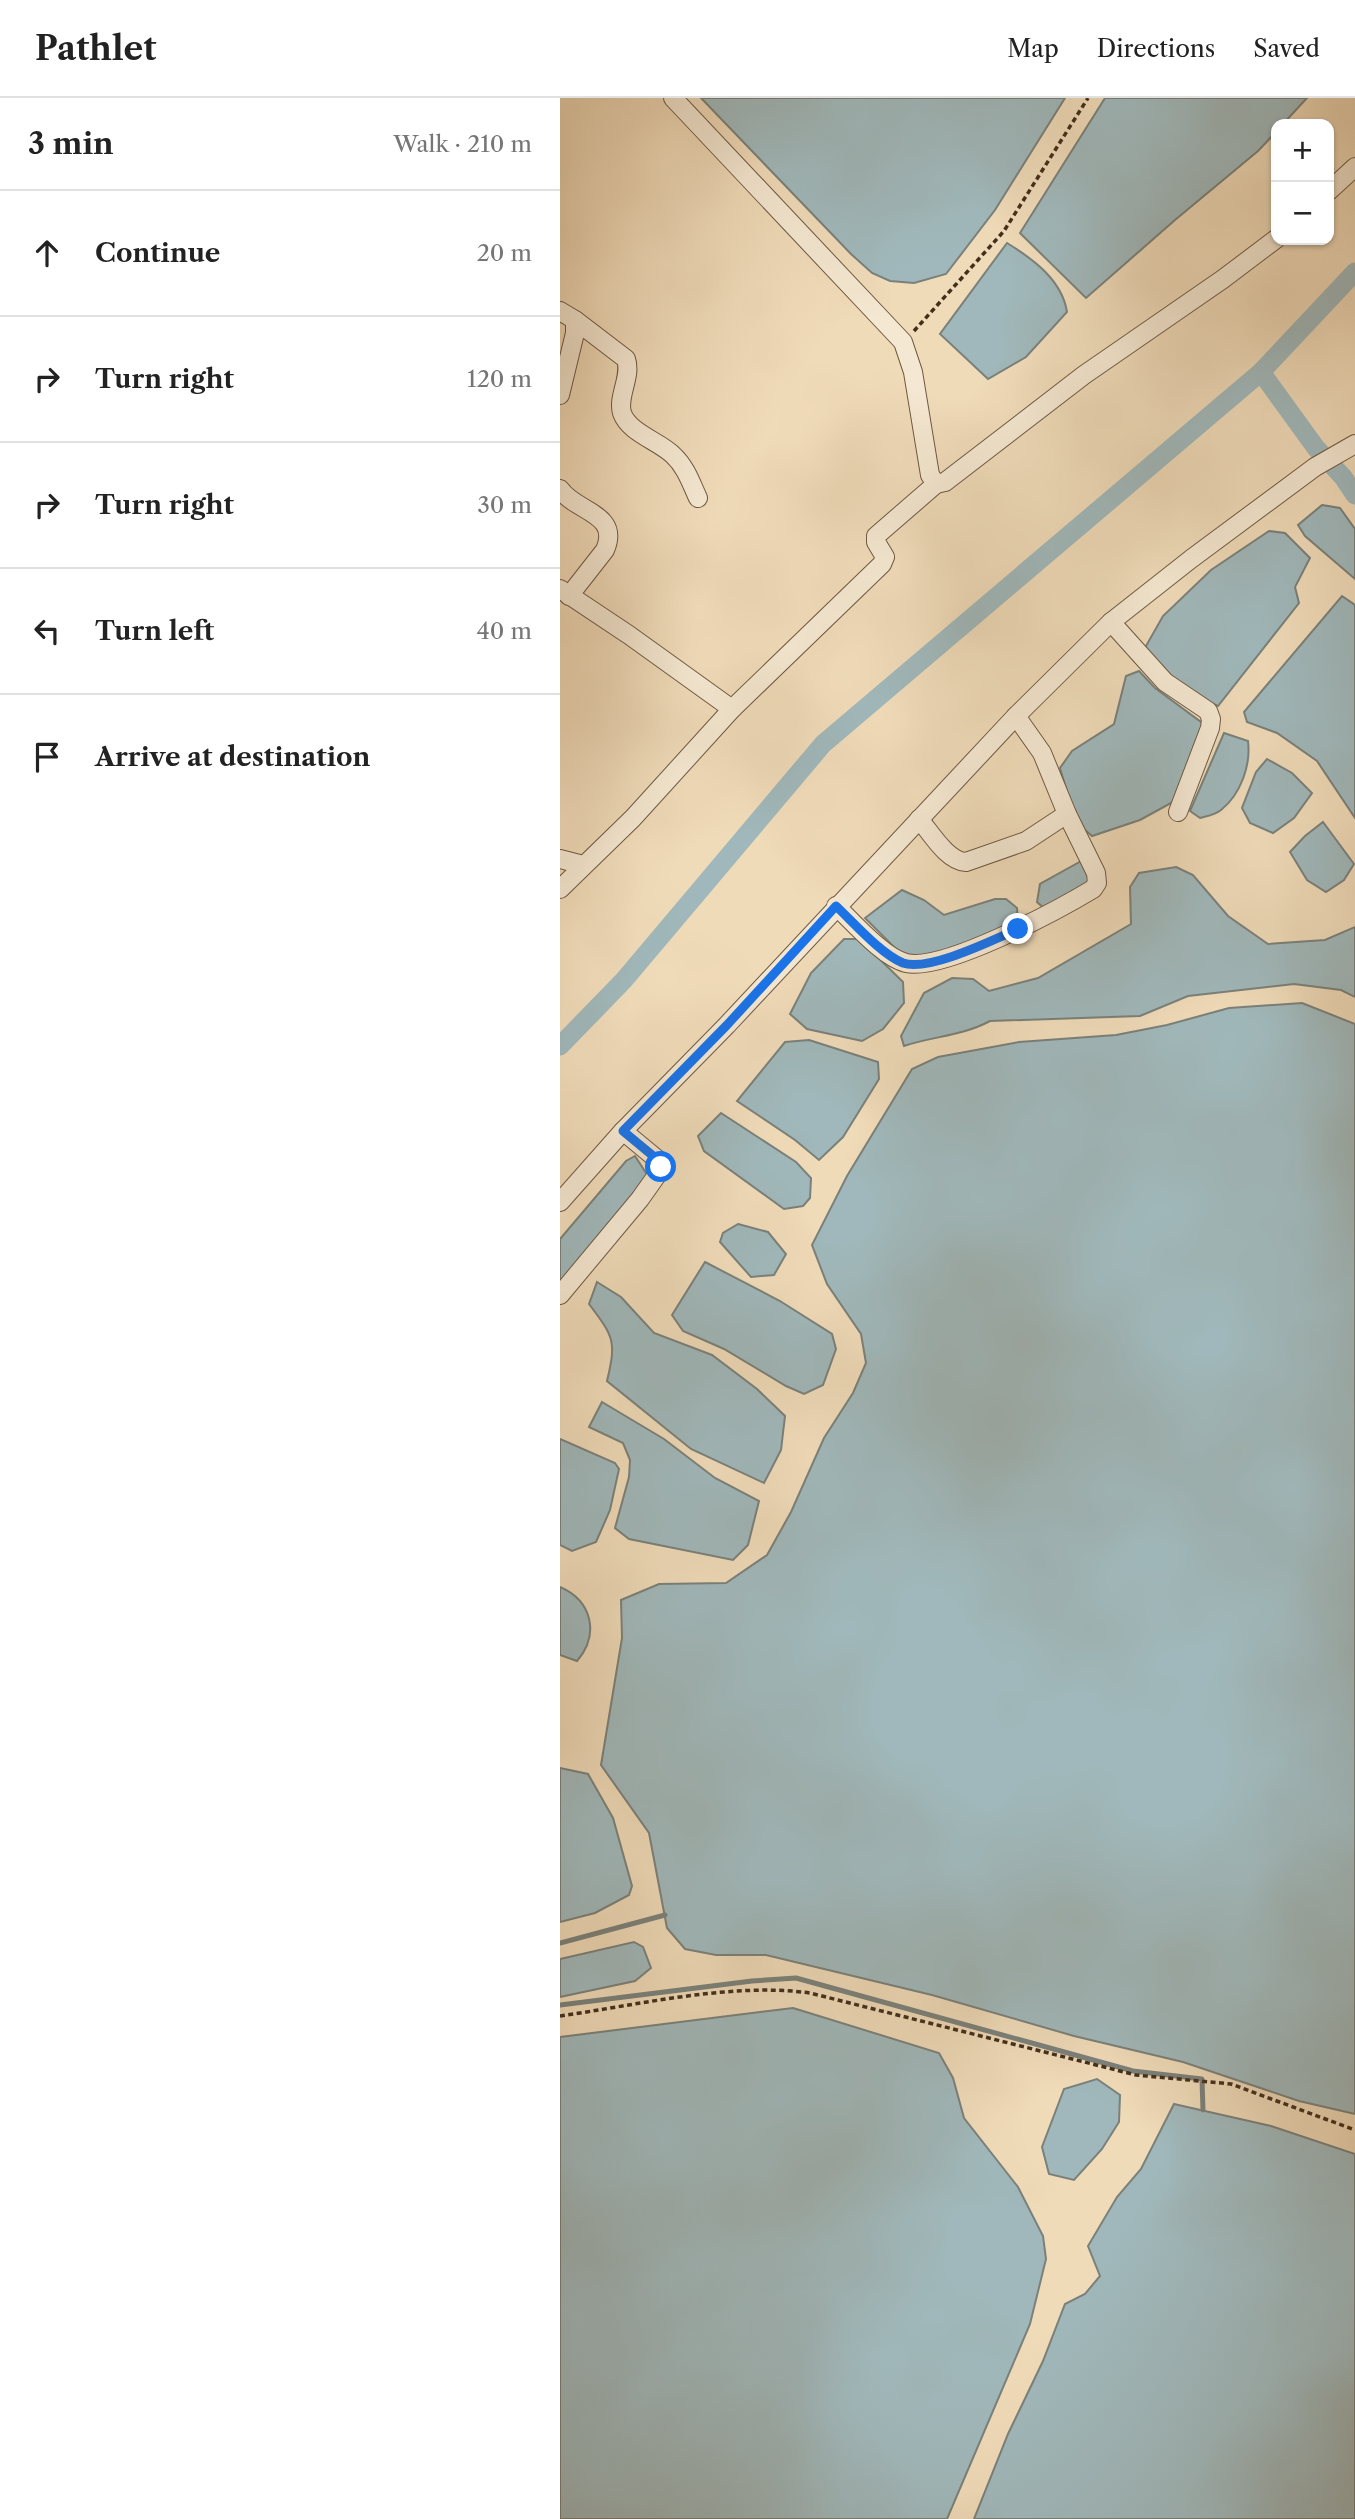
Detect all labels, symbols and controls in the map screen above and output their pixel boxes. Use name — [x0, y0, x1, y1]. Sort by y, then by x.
text: Pathlet — [35, 28, 157, 69]
text: Map — [1007, 34, 1059, 63]
text: Directions — [1097, 34, 1215, 63]
text: Saved — [1253, 34, 1320, 63]
map controls — [1271, 119, 1334, 245]
button: + — [1271, 119, 1334, 182]
text: 3 min — [28, 125, 114, 162]
text: Walk · 210 m — [393, 130, 532, 158]
button: − — [1271, 182, 1334, 245]
icon: ahead — [28, 234, 66, 272]
text: Continue — [95, 237, 220, 269]
text: 20 m — [477, 239, 532, 267]
icon: right — [28, 360, 66, 398]
text: Turn right — [95, 363, 234, 395]
text: 120 m — [467, 365, 532, 393]
icon: right — [28, 486, 66, 524]
text: Turn right — [95, 489, 234, 521]
text: 30 m — [477, 491, 532, 519]
icon: left — [28, 612, 66, 650]
text: Turn left — [95, 615, 214, 647]
text: 40 m — [477, 617, 532, 645]
icon: arrive — [28, 738, 66, 776]
text: Arrive at destination — [95, 741, 370, 773]
route end — [1002, 913, 1033, 944]
route start — [645, 1151, 676, 1182]

